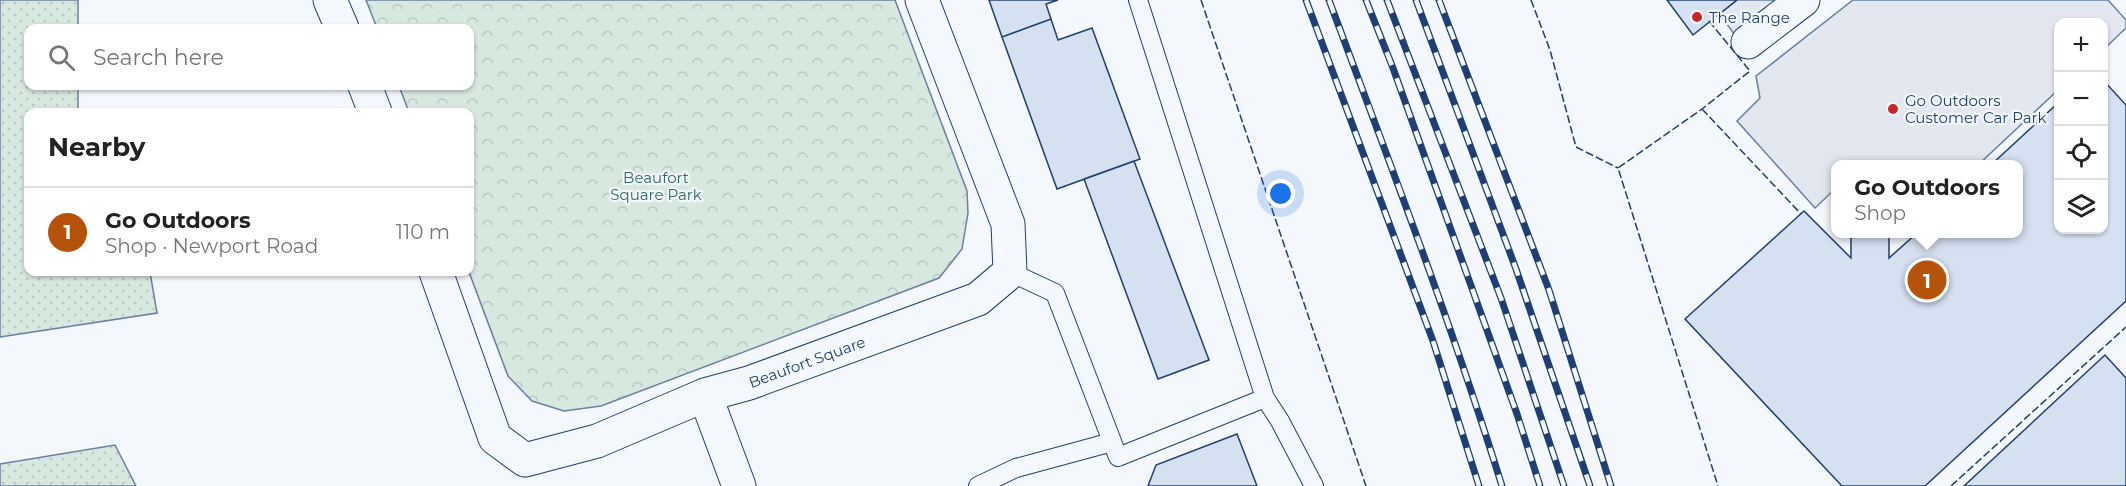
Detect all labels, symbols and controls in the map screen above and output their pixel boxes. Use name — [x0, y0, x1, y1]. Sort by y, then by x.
place label: The Range — [1709, 8, 1790, 27]
marker: The Range — [1690, 10, 1704, 24]
map controls — [2054, 18, 2108, 234]
button: + — [2054, 18, 2108, 72]
search box — [24, 24, 474, 90]
icon: search — [45, 41, 78, 74]
text: Search here — [93, 44, 224, 71]
button: − — [2054, 72, 2108, 126]
place label: Go Outdoors Customer Car Park — [1905, 91, 2047, 127]
marker: Go Outdoors Customer Car Park — [1886, 102, 1900, 116]
button: locate — [2054, 126, 2108, 180]
text: Nearby — [48, 131, 145, 163]
popup — [1831, 160, 2023, 238]
park label: Beaufort Square Park — [610, 168, 702, 204]
text: Go Outdoors — [1854, 174, 2000, 201]
your location — [1266, 179, 1295, 208]
button: layers — [2054, 180, 2108, 234]
text: Shop — [1854, 201, 1906, 225]
text: Go Outdoors — [105, 207, 251, 234]
text: 1 — [64, 220, 71, 244]
text: 110 m — [396, 220, 450, 244]
text: Shop · Newport Road — [105, 234, 318, 258]
pin: 1 — [1908, 258, 1946, 302]
street label: Beaufort Square — [746, 332, 868, 392]

